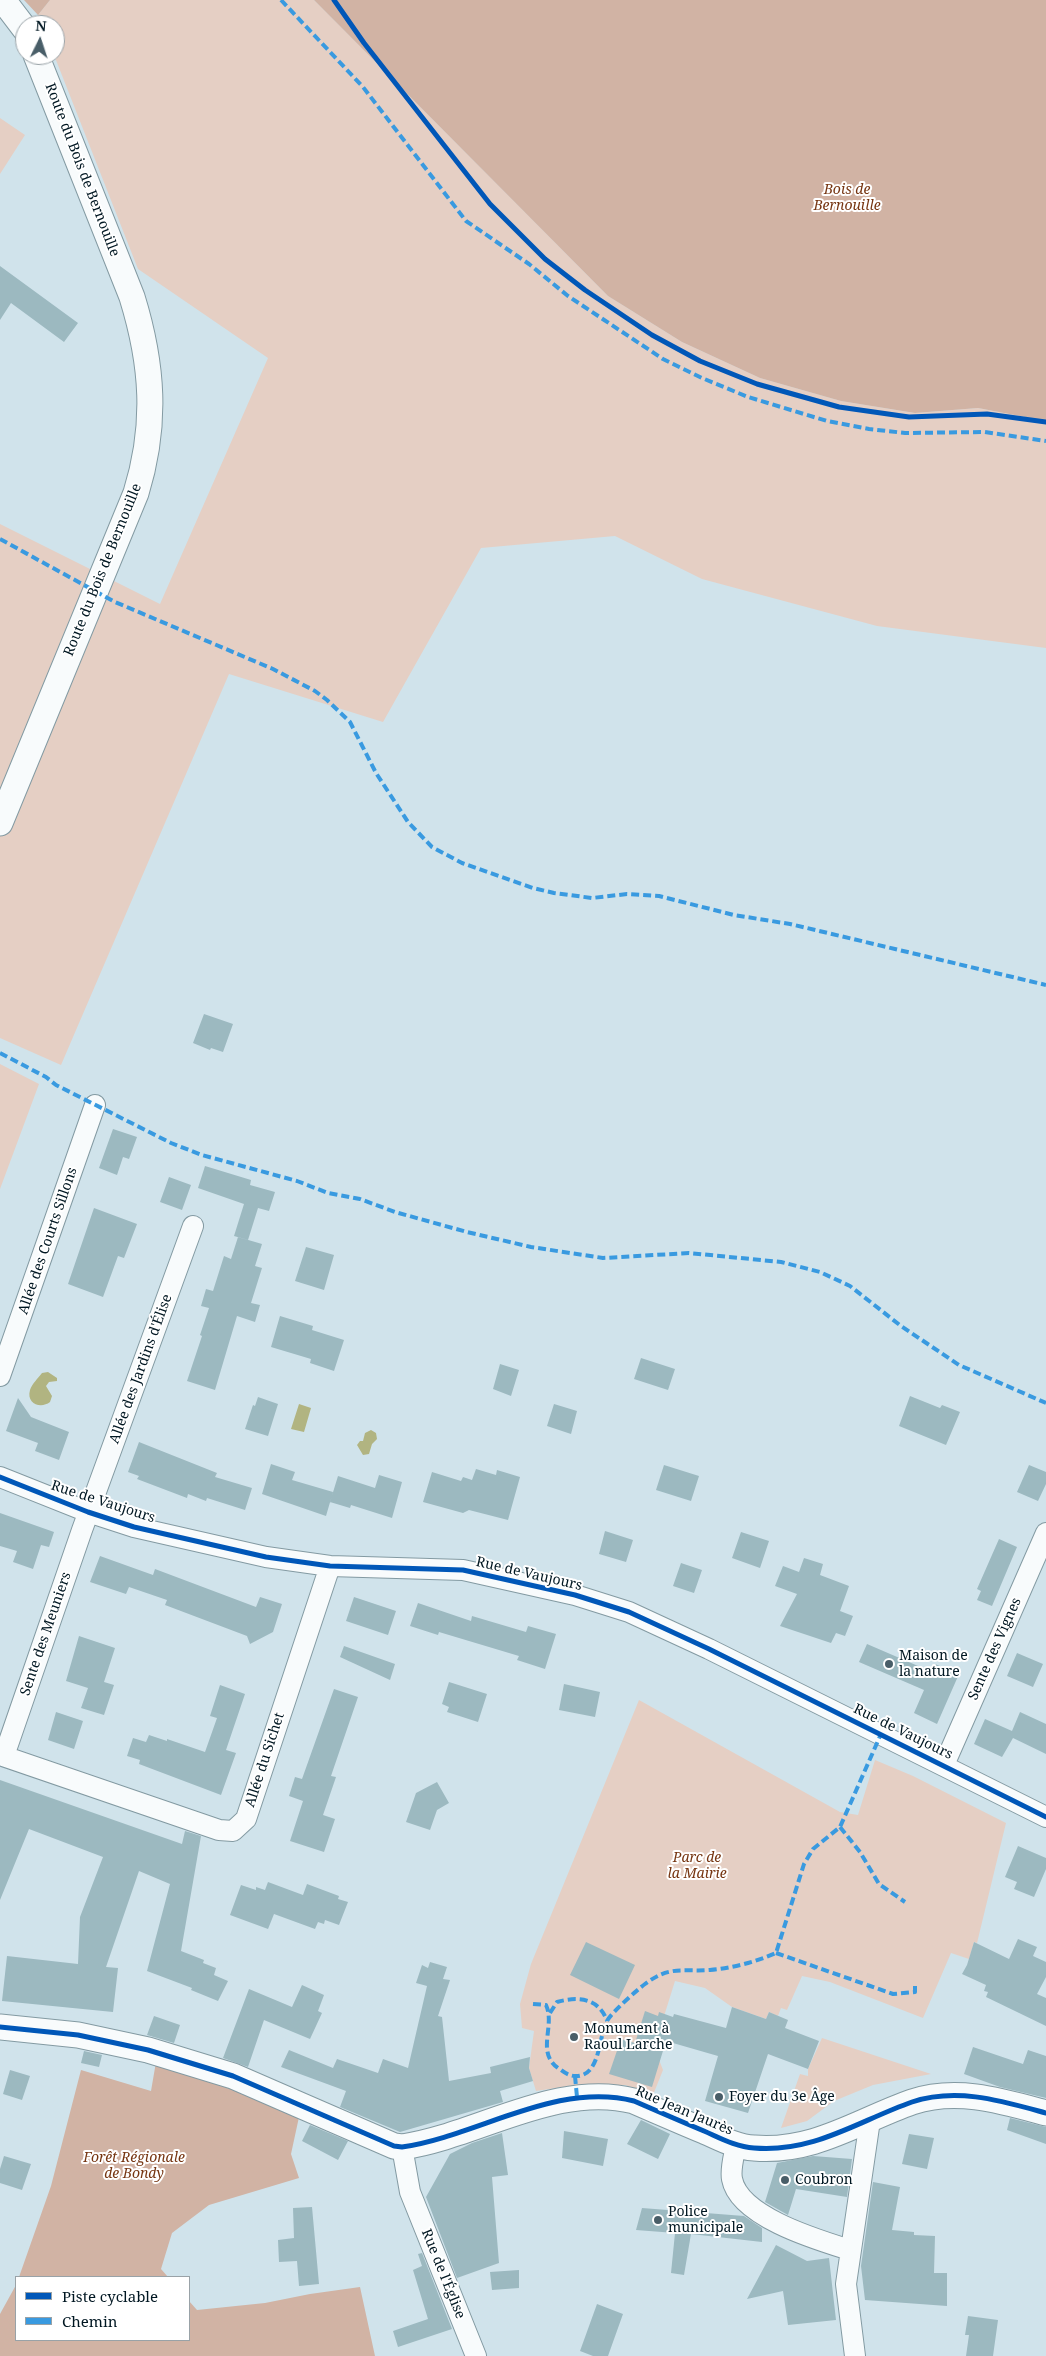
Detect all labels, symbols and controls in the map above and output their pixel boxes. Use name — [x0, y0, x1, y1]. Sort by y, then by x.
north arrow — [15, 15, 65, 65]
text: N — [35, 16, 47, 35]
street label: Route du Bois de Bernouille — [41, 81, 123, 259]
park label: Bois de Bernouille — [813, 182, 881, 214]
street label: Route du Bois de Bernouille — [61, 481, 145, 659]
street label: Allée des Courts Sillons — [15, 1165, 81, 1317]
street label: Allée des Jardins d'Élise — [106, 1292, 176, 1446]
street label: Rue de Vaujours — [49, 1477, 157, 1527]
street label: Rue de Vaujours — [474, 1554, 584, 1594]
street label: Sente des Meuniers — [17, 1570, 75, 1698]
street label: Sente des Vignes — [965, 1595, 1025, 1703]
place label: Maison de la nature — [899, 1648, 968, 1680]
marker: Maison de la nature — [883, 1658, 895, 1670]
street label: Rue de Vaujours — [851, 1701, 955, 1763]
street label: Allée du Sichet — [242, 1711, 288, 1809]
park label: Parc de la Mairie — [667, 1850, 727, 1882]
place label: Monument à Raoul Larche — [584, 2021, 672, 2054]
marker: Monument à Raoul Larche — [568, 2031, 580, 2043]
street label: Rue Jean Jaurès — [633, 2083, 735, 2139]
place label: Foyer du 3e Âge — [729, 2089, 835, 2105]
marker: Foyer du 3e Âge — [713, 2091, 725, 2103]
park label: Forêt Régionale de Bondy — [83, 2150, 185, 2182]
place label: Coubron — [795, 2172, 853, 2188]
marker: Coubron — [779, 2174, 791, 2186]
place label: Police municipale — [668, 2204, 743, 2236]
marker: Police municipale — [652, 2214, 664, 2226]
street label: Rue de l'Église — [417, 2227, 469, 2321]
legend — [15, 2276, 190, 2341]
text: Piste cyclable — [62, 2286, 158, 2306]
text: Chemin — [62, 2311, 117, 2331]

